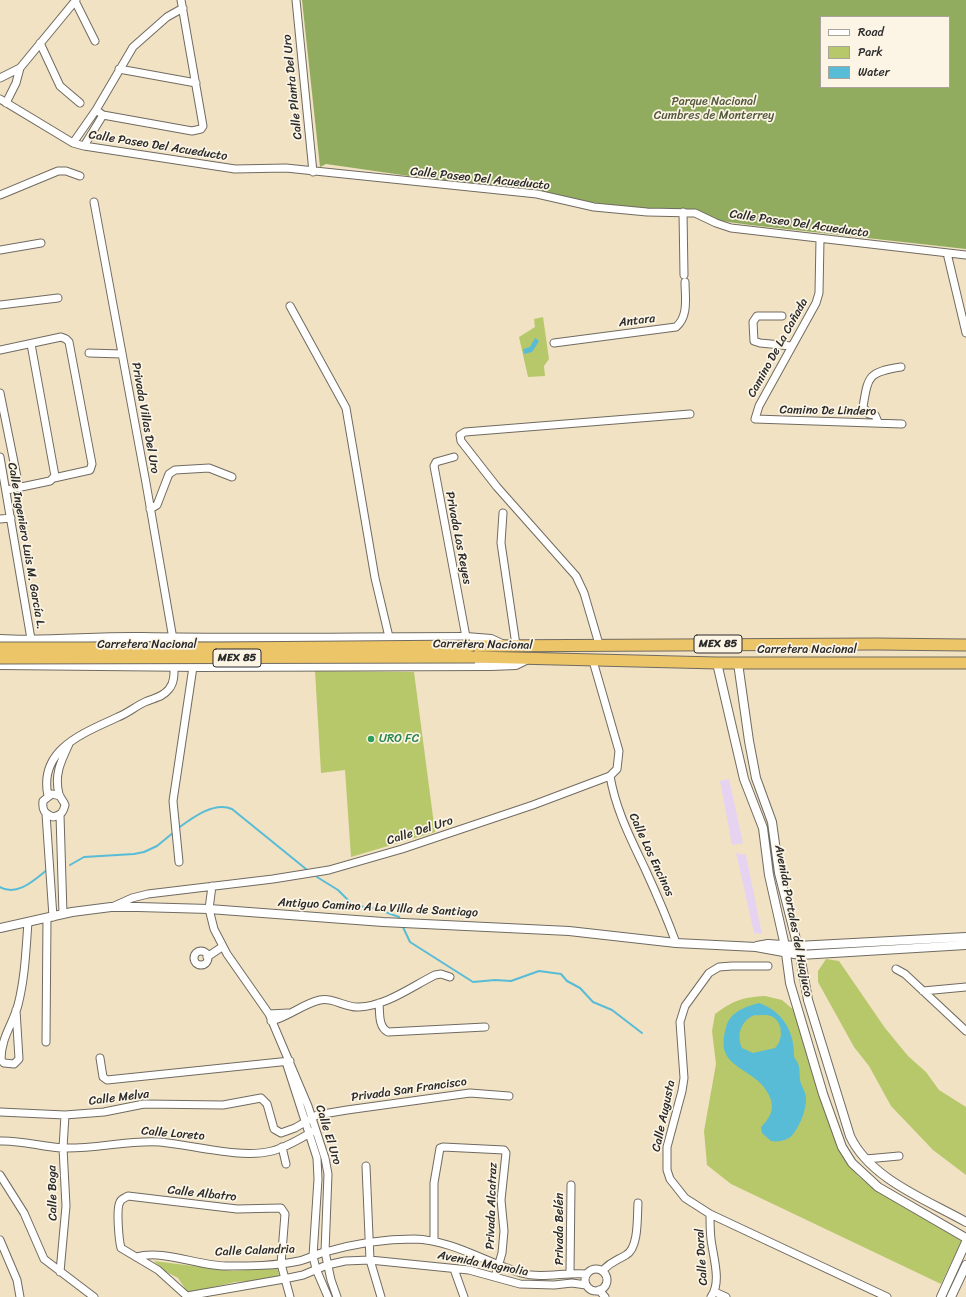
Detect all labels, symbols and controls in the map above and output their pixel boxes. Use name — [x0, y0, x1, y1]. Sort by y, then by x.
legend — [820, 16, 950, 88]
text: Road — [858, 21, 884, 43]
street label: Calle Planta Del Uro — [280, 34, 306, 140]
text: Park — [858, 41, 883, 63]
text: Water — [858, 61, 890, 83]
park label: Parque Nacional Cumbres de Monterrey — [654, 95, 774, 123]
street label: Calle Paseo Del Acueducto — [88, 128, 228, 164]
street label: Calle Paseo Del Acueducto — [410, 165, 550, 193]
street label: Calle Paseo Del Acueducto — [729, 207, 869, 241]
street label: Camino De La Cañada — [745, 296, 811, 400]
street label: Antara — [618, 312, 656, 330]
street label: Privada Villas Del Uro — [128, 361, 162, 475]
street label: Camino De Lindero — [780, 403, 876, 419]
street label: Calle Ingeniero Luis M. García L. — [4, 461, 48, 631]
street label: Privada Los Reyes — [442, 490, 474, 586]
road number: MEX 85 — [694, 635, 742, 653]
street label: Carretera Nacional — [433, 637, 533, 653]
street label: Carretera Nacional — [97, 638, 197, 652]
street label: Carretera Nacional — [757, 643, 857, 657]
road number: MEX 85 — [213, 649, 261, 667]
place label: URO FC — [379, 732, 419, 746]
marker: URO FC — [366, 734, 376, 744]
street label: Calle Los Encinos — [625, 811, 677, 899]
street label: Calle Del Uro — [385, 814, 455, 848]
street label: Avenida Portales del Huajuco — [771, 844, 815, 998]
street label: Antiguo Camino A La Villa de Santiago — [278, 896, 478, 920]
street label: Privada San Francisco — [350, 1075, 468, 1105]
street label: Calle Augusta — [649, 1079, 679, 1153]
street label: Calle Melva — [88, 1087, 150, 1109]
street label: Calle El Uro — [312, 1103, 344, 1167]
street label: Calle Loreto — [141, 1124, 205, 1144]
street label: Privada Alcatraz — [483, 1162, 501, 1250]
street label: Calle Boga — [45, 1165, 61, 1221]
street label: Calle Albatro — [167, 1183, 237, 1205]
street label: Privada Belén — [553, 1193, 567, 1265]
street label: Calle Doral — [693, 1228, 711, 1286]
street label: Calle Calandria — [215, 1242, 295, 1260]
street label: Avenida Magnolia — [436, 1248, 530, 1280]

